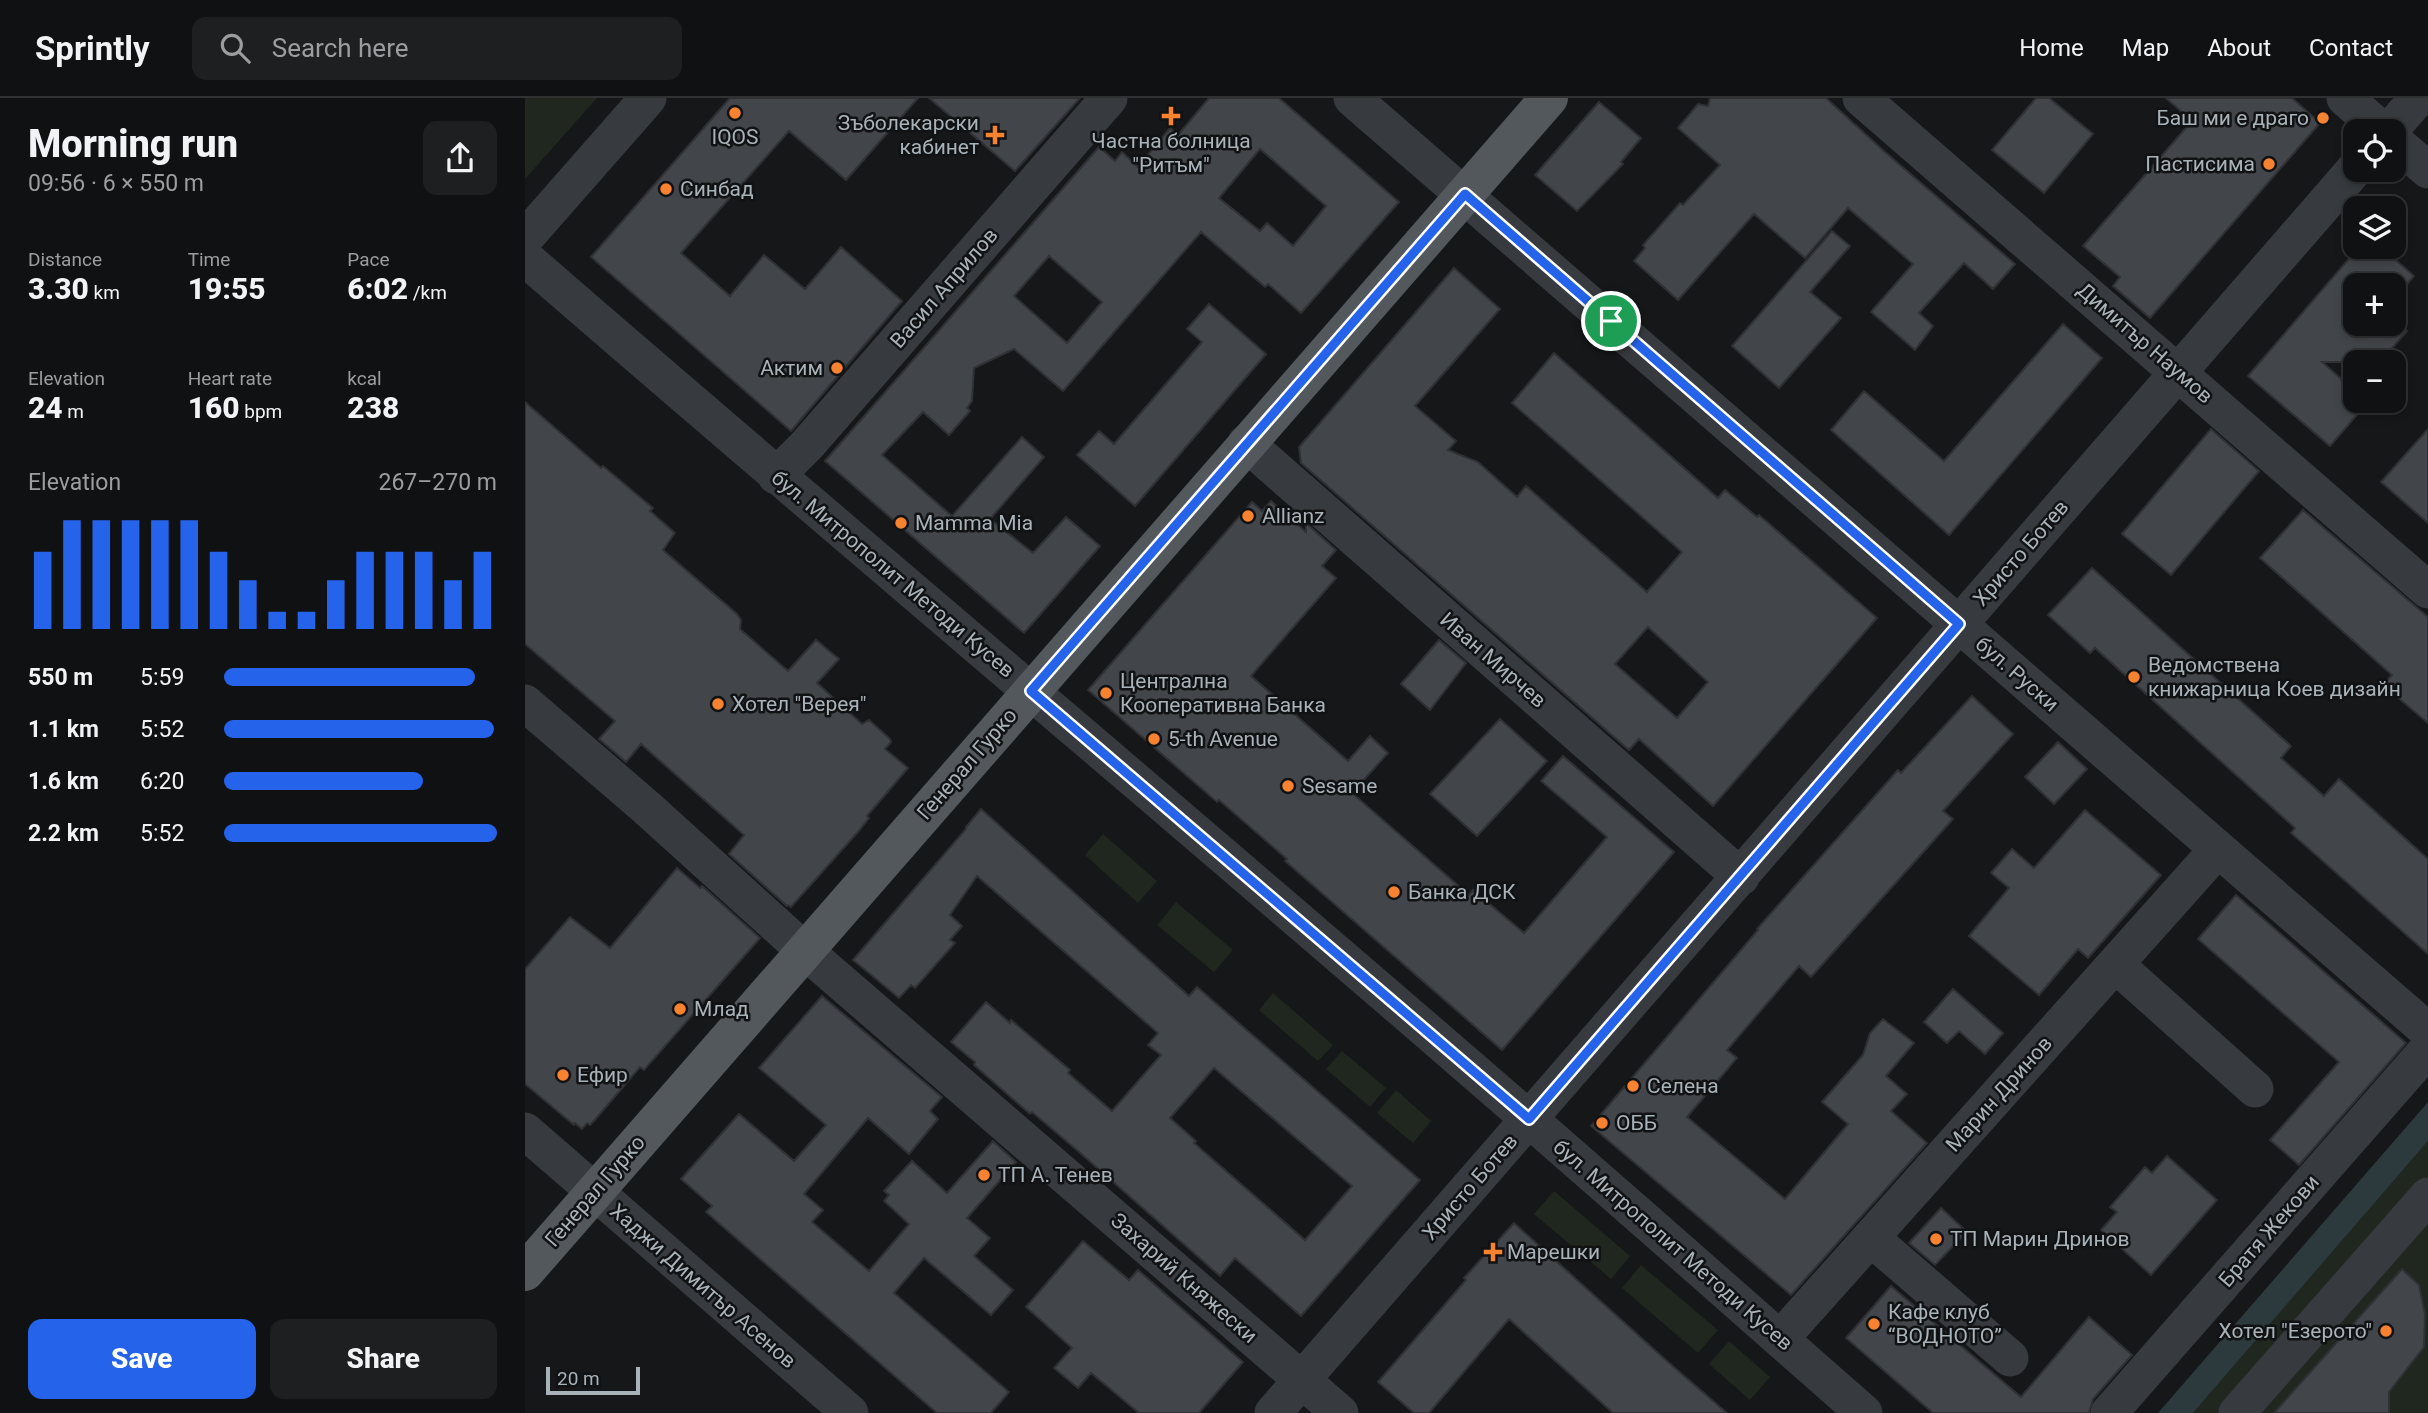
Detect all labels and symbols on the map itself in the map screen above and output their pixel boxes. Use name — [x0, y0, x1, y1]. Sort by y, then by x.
marker: IQOS — [727, 105, 743, 121]
marker: Частна болница "Ритъм" — [1161, 106, 1181, 126]
place label: Баш ми е драго — [2156, 106, 2309, 130]
marker: Баш ми е драго — [2315, 110, 2331, 126]
place label: Зъболекарски кабинет — [838, 111, 979, 159]
place label: IQOS — [711, 125, 759, 149]
marker: Зъболекарски кабинет — [985, 125, 1005, 145]
place label: Частна болница "Ритъм" — [1091, 129, 1251, 177]
place label: Пастисима — [2145, 152, 2255, 176]
marker: Пастисима — [2261, 156, 2277, 172]
place label: Синбад — [680, 177, 754, 201]
marker: Синбад — [658, 181, 674, 197]
street label: Васил Априлов — [885, 223, 1003, 353]
street label: Димитър Наумов — [2072, 278, 2218, 408]
pin — [1581, 291, 1641, 351]
place label: Актим — [760, 356, 823, 380]
marker: Актим — [829, 360, 845, 376]
street label: бул. Митрополит Методи Кусев — [767, 465, 1019, 683]
street label: Христо Ботев — [1969, 495, 2073, 611]
place label: Allianz — [1262, 504, 1324, 528]
marker: Allianz — [1240, 508, 1256, 524]
place label: Mamma Mia — [915, 511, 1033, 535]
marker: Mamma Mia — [893, 515, 909, 531]
street label: Иван Мирчев — [1435, 607, 1551, 713]
street label: бул. Руски — [1971, 632, 2063, 716]
place label: Ведомствена книжарница Коев дизайн — [2148, 653, 2401, 701]
place label: Централна Кооперативна Банка — [1120, 669, 1326, 717]
marker: Ведомствена книжарница Коев дизайн — [2126, 669, 2142, 685]
marker: Централна Кооперативна Банка — [1098, 685, 1114, 701]
place label: Хотел "Верея" — [732, 692, 867, 716]
marker: Хотел "Верея" — [710, 696, 726, 712]
street label: Генерал Гурко — [912, 703, 1022, 825]
place label: 5-th Avenue — [1168, 727, 1278, 751]
marker: 5-th Avenue — [1146, 731, 1162, 747]
place label: Sesame — [1302, 774, 1377, 798]
marker: Sesame — [1280, 778, 1296, 794]
place label: Банка ДСК — [1408, 880, 1516, 904]
marker: Банка ДСК — [1386, 884, 1402, 900]
place label: Млад — [694, 997, 749, 1021]
marker: Млад — [672, 1001, 688, 1017]
street label: Марин Дринов — [1941, 1031, 2057, 1157]
place label: Ефир — [577, 1063, 628, 1087]
marker: Ефир — [555, 1067, 571, 1083]
place label: Селена — [1647, 1074, 1719, 1098]
marker: Селена — [1625, 1078, 1641, 1094]
place label: ОББ — [1616, 1111, 1657, 1135]
marker: ОББ — [1594, 1115, 1610, 1131]
street label: Христо Ботев — [1418, 1129, 1522, 1245]
street label: Генерал Гурко — [540, 1130, 650, 1252]
street label: бул. Митрополит Методи Кусев — [1548, 1135, 1798, 1355]
place label: ТП А. Тенев — [998, 1163, 1113, 1187]
marker: ТП А. Тенев — [976, 1167, 992, 1183]
street label: Братя Жекови — [2214, 1170, 2324, 1292]
street label: Хаджи Димитър Асенов — [605, 1199, 801, 1373]
street label: Захарий Княжески — [1106, 1208, 1262, 1348]
place label: ТП Марин Дринов — [1950, 1227, 2130, 1251]
marker: ТП Марин Дринов — [1928, 1231, 1944, 1247]
place label: Марешки — [1507, 1240, 1600, 1264]
marker: Марешки — [1485, 1244, 1501, 1260]
place label: Кафе клуб “ВОДНОТО” — [1888, 1300, 2002, 1348]
marker: Кафе клуб “ВОДНОТО” — [1866, 1316, 1882, 1332]
place label: Хотел "Езерото" — [2219, 1319, 2372, 1343]
marker: Хотел "Езерото" — [2378, 1323, 2394, 1339]
scale bar — [546, 1364, 641, 1396]

